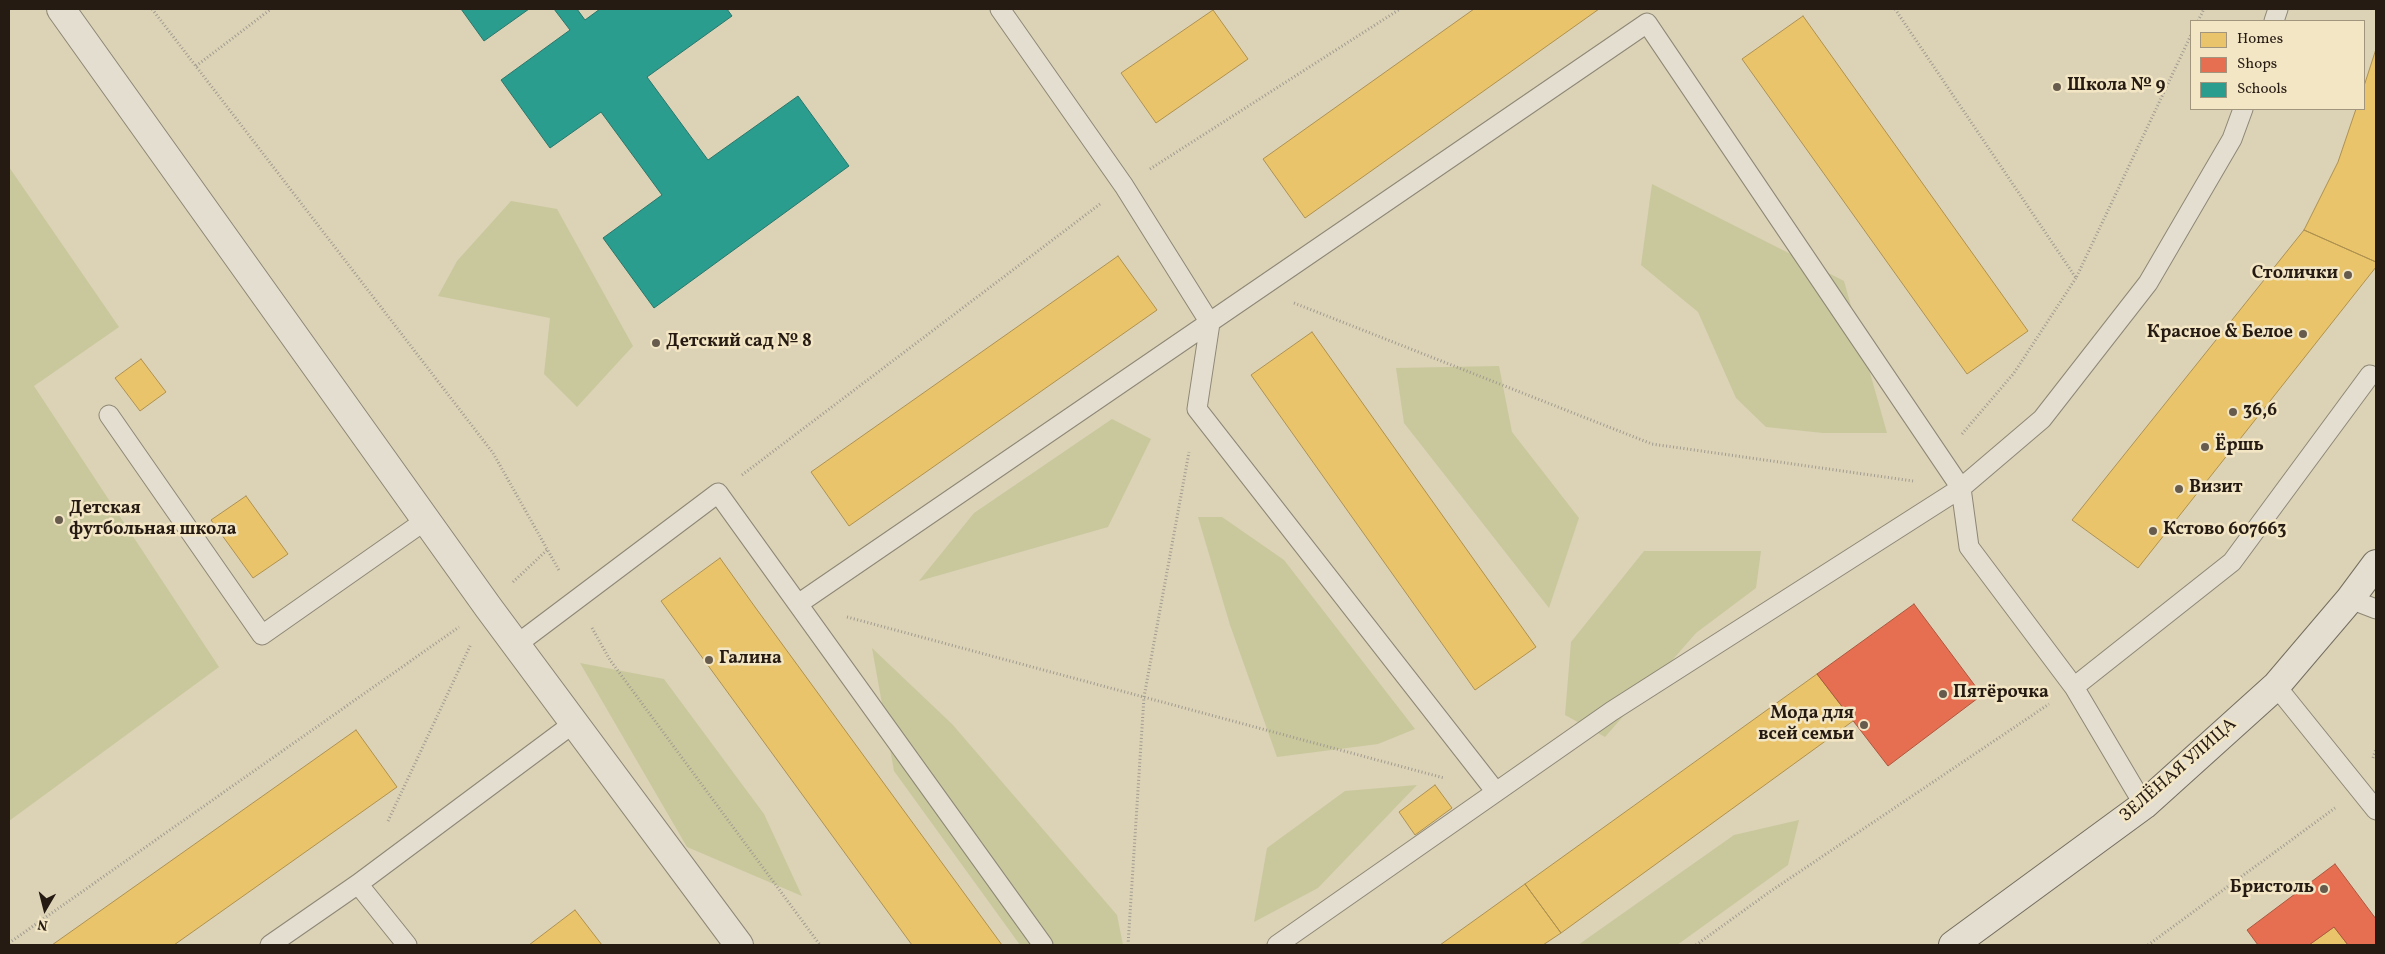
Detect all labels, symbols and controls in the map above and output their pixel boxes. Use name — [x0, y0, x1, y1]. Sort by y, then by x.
legend — [2190, 20, 2365, 110]
text: Homes — [2237, 29, 2283, 50]
text: Shops — [2237, 54, 2277, 75]
place label: Школа № 9 — [2067, 76, 2165, 98]
text: Schools — [2237, 79, 2287, 100]
marker: Школа № 9 — [2051, 81, 2063, 93]
place label: Столички — [2252, 264, 2338, 286]
marker: Столички — [2342, 269, 2354, 281]
place label: Красное & Белое — [2147, 323, 2293, 345]
marker: Красное & Белое — [2297, 328, 2309, 340]
place label: Детский сад № 8 — [666, 332, 812, 354]
marker: Детский сад № 8 — [650, 337, 662, 349]
place label: 36,6 — [2243, 401, 2277, 423]
marker: 36,6 — [2227, 406, 2239, 418]
place label: Ёршь — [2215, 436, 2264, 458]
marker: Ёршь — [2199, 441, 2211, 453]
place label: Визит — [2189, 478, 2243, 500]
marker: Визит — [2173, 483, 2185, 495]
place label: Детская футбольная школа — [69, 499, 237, 542]
marker: Детская футбольная школа — [53, 514, 65, 526]
place label: Кстово 607663 — [2163, 520, 2286, 542]
marker: Кстово 607663 — [2147, 525, 2159, 537]
place label: Галина — [719, 649, 782, 671]
marker: Галина — [703, 654, 715, 666]
place label: Пятёрочка — [1953, 683, 2049, 705]
marker: Пятёрочка — [1937, 688, 1949, 700]
place label: Мода для всей семьи — [1758, 704, 1854, 746]
street label: ЗЕЛЁНАЯ УЛИЦА — [2116, 714, 2242, 828]
marker: Мода для всей семьи — [1858, 719, 1870, 731]
place label: Бристоль — [2230, 878, 2314, 900]
marker: Бристоль — [2318, 883, 2330, 895]
north arrow — [20, 884, 70, 934]
text: N — [36, 914, 49, 934]

